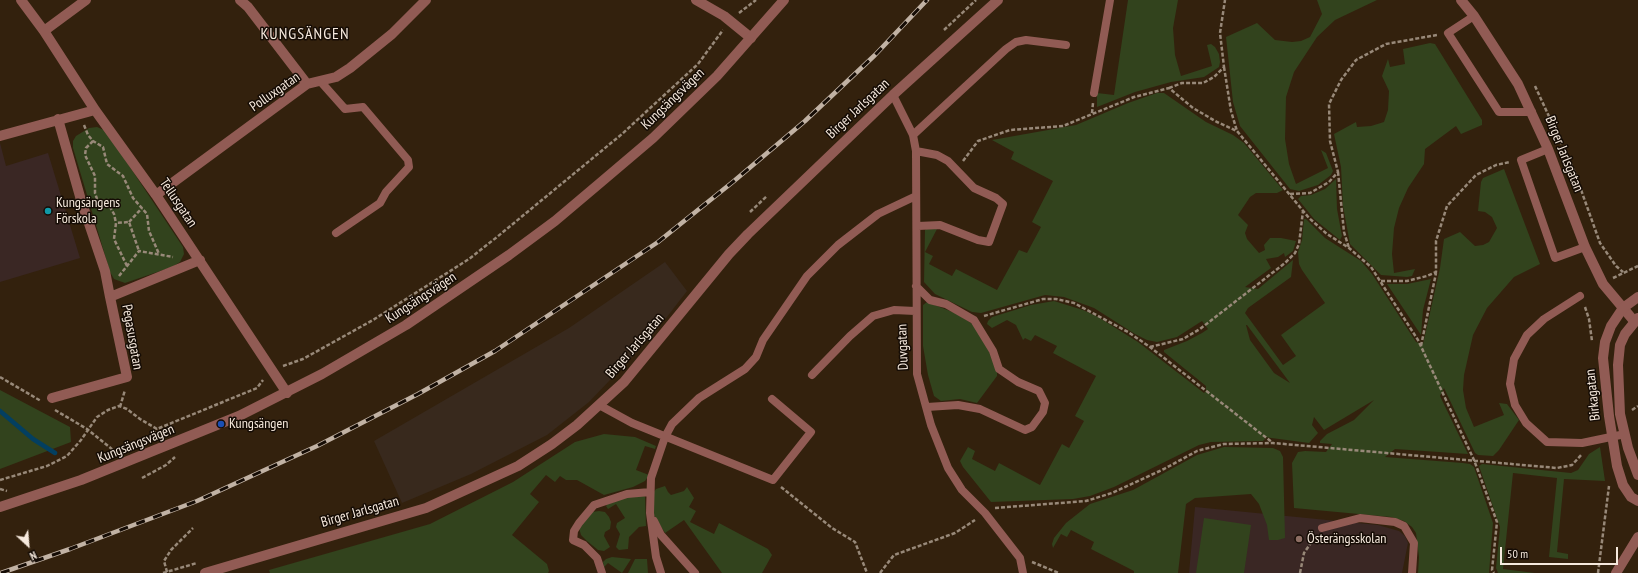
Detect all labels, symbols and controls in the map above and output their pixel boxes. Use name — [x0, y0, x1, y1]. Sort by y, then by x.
district label: KUNGSÄNGEN — [260, 24, 350, 44]
street label: Kungsängsvägen — [638, 65, 708, 133]
street label: Polluxgatan — [247, 69, 303, 115]
street label: Birger Jarlsgatan — [823, 76, 893, 142]
street label: Birger Jarlsgatan — [1541, 114, 1587, 194]
street label: Tellusgatan — [156, 175, 200, 231]
place label: Kungsängens Förskola — [56, 195, 120, 228]
marker: Kungsängens Förskola — [43, 206, 53, 216]
street label: Kungsängsvägen — [382, 269, 460, 327]
street label: Pegasusgatan — [118, 303, 146, 371]
street label: Birger Jarlsgatan — [602, 310, 668, 382]
street label: Duvgatan — [894, 324, 912, 370]
street label: Birkagatan — [1582, 368, 1604, 422]
place label: Kungsängen — [229, 416, 288, 432]
marker: Kungsängen — [216, 419, 226, 429]
street label: Kungsängsvägen — [95, 421, 177, 467]
street label: Birger Jarlsgatan — [319, 493, 401, 531]
north arrow — [8, 525, 48, 565]
place label: Österängsskolan — [1307, 531, 1386, 547]
marker: Österängsskolan — [1294, 534, 1304, 544]
scale bar — [1502, 539, 1620, 565]
text: 50 m — [1507, 546, 1528, 561]
text: N — [28, 548, 39, 563]

